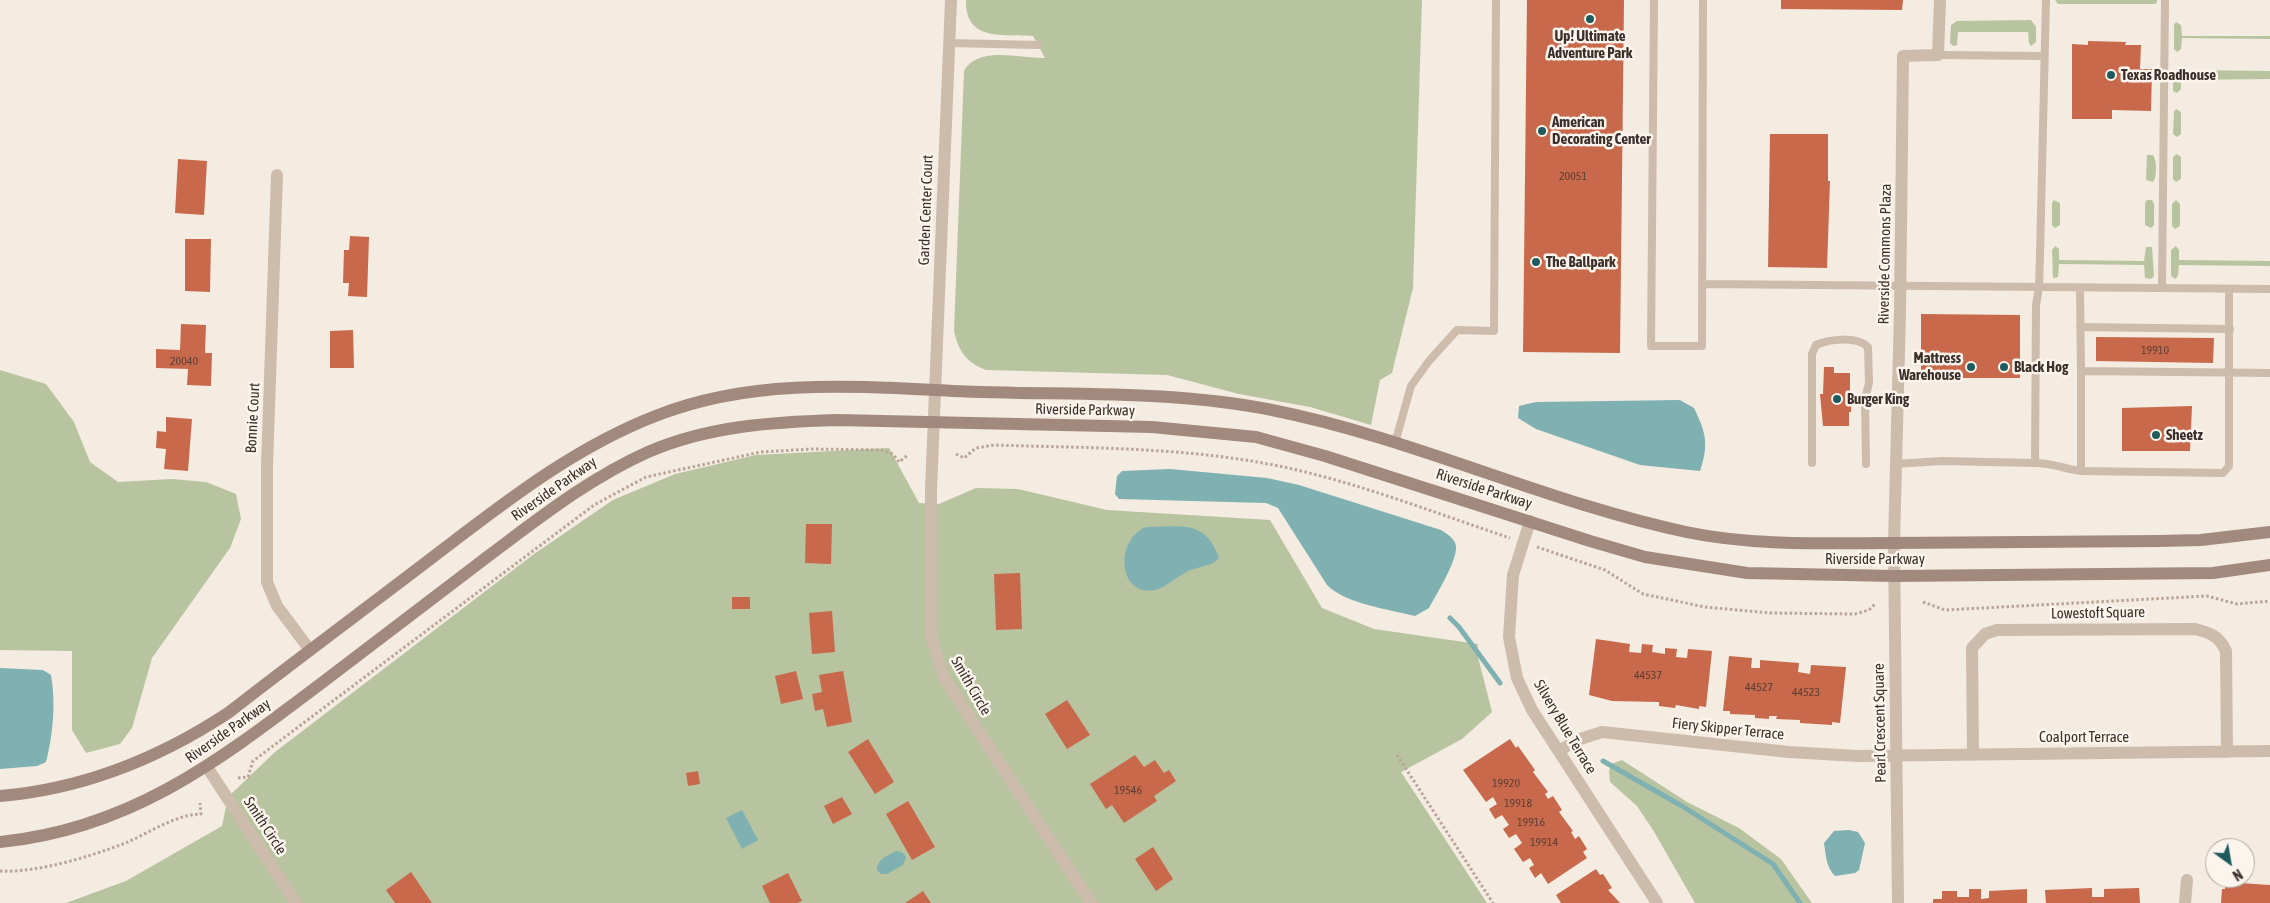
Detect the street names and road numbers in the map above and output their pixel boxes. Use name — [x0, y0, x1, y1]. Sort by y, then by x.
street label: Garden Center Court — [915, 154, 937, 266]
street label: Riverside Commons Plaza — [1875, 184, 1895, 324]
street label: Bonnie Court — [242, 382, 264, 454]
street label: Riverside Parkway — [1035, 400, 1135, 420]
street label: Riverside Parkway — [508, 453, 600, 525]
street label: Riverside Parkway — [1434, 465, 1534, 513]
street label: Riverside Parkway — [1825, 550, 1925, 568]
street label: Lowestoft Square — [2051, 603, 2145, 623]
street label: Smith Circle — [947, 653, 995, 719]
street label: Pearl Crescent Square — [1870, 663, 1890, 783]
street label: Silvery Blue Terrace — [1530, 677, 1600, 777]
street label: Riverside Parkway — [182, 695, 274, 767]
street label: Fiery Skipper Terrace — [1671, 714, 1785, 744]
street label: Coalport Terrace — [2039, 728, 2129, 746]
street label: Smith Circle — [240, 794, 290, 858]

